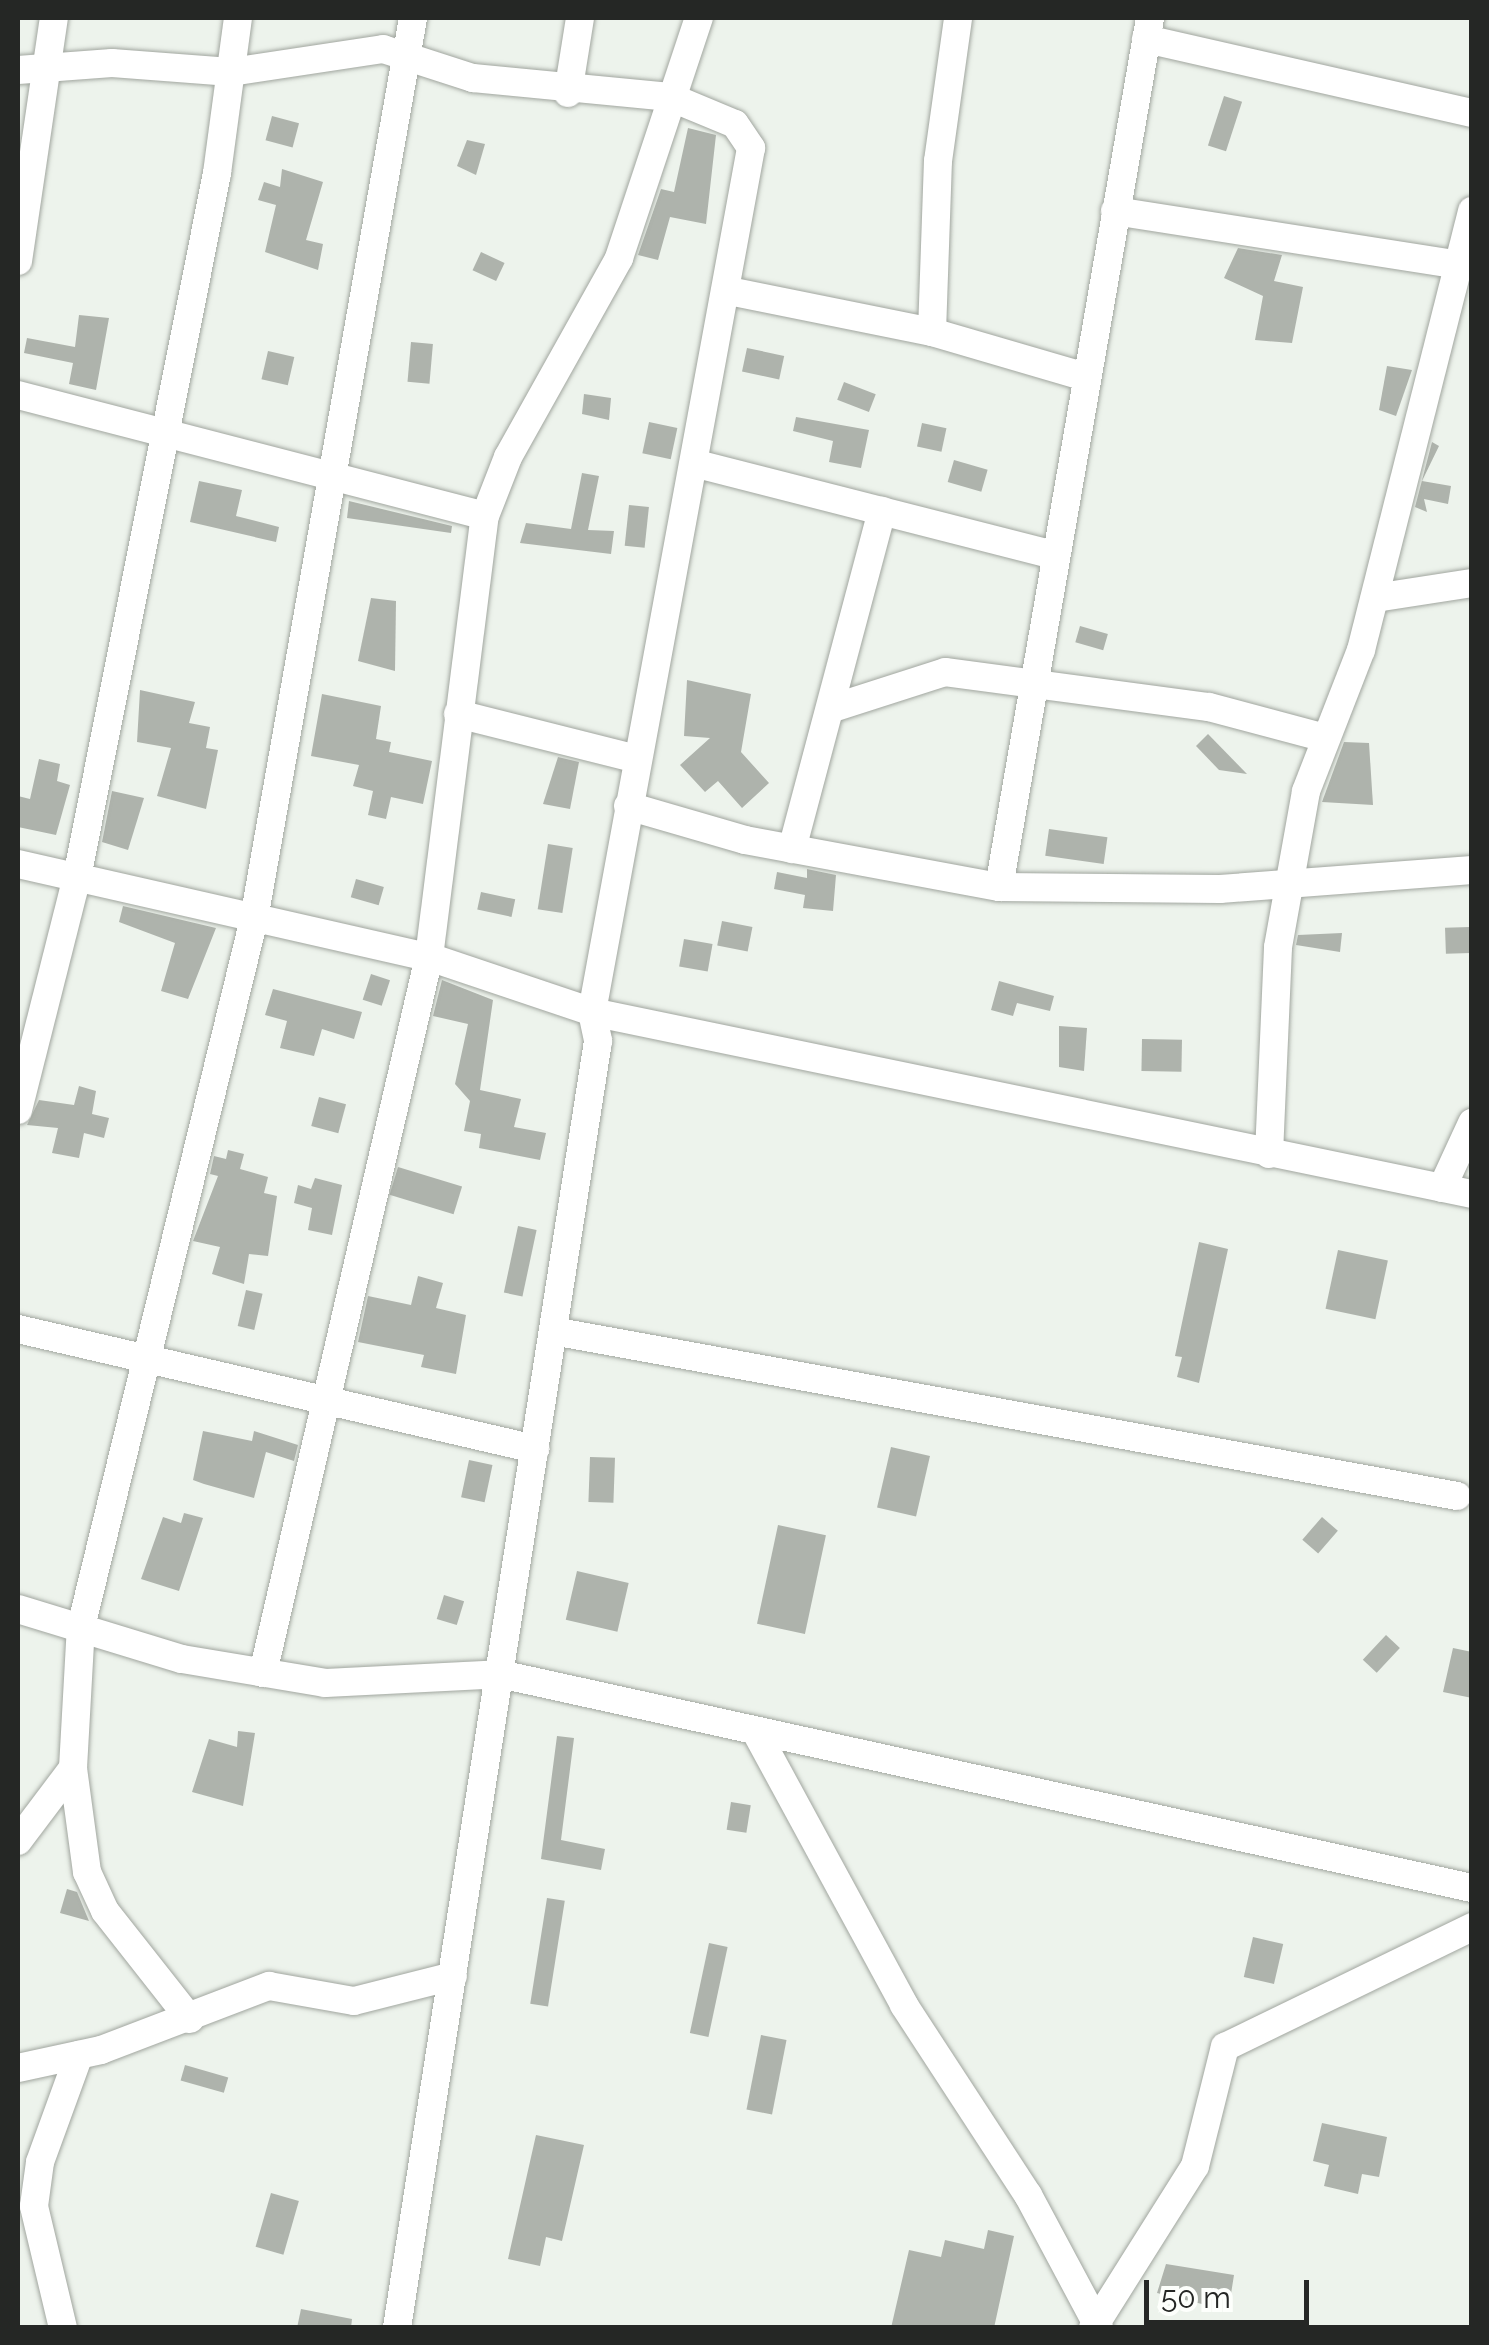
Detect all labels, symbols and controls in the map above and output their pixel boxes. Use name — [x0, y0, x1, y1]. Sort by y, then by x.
scale bar — [1149, 2260, 1314, 2322]
text: 50 m — [1161, 2280, 1231, 2315]

